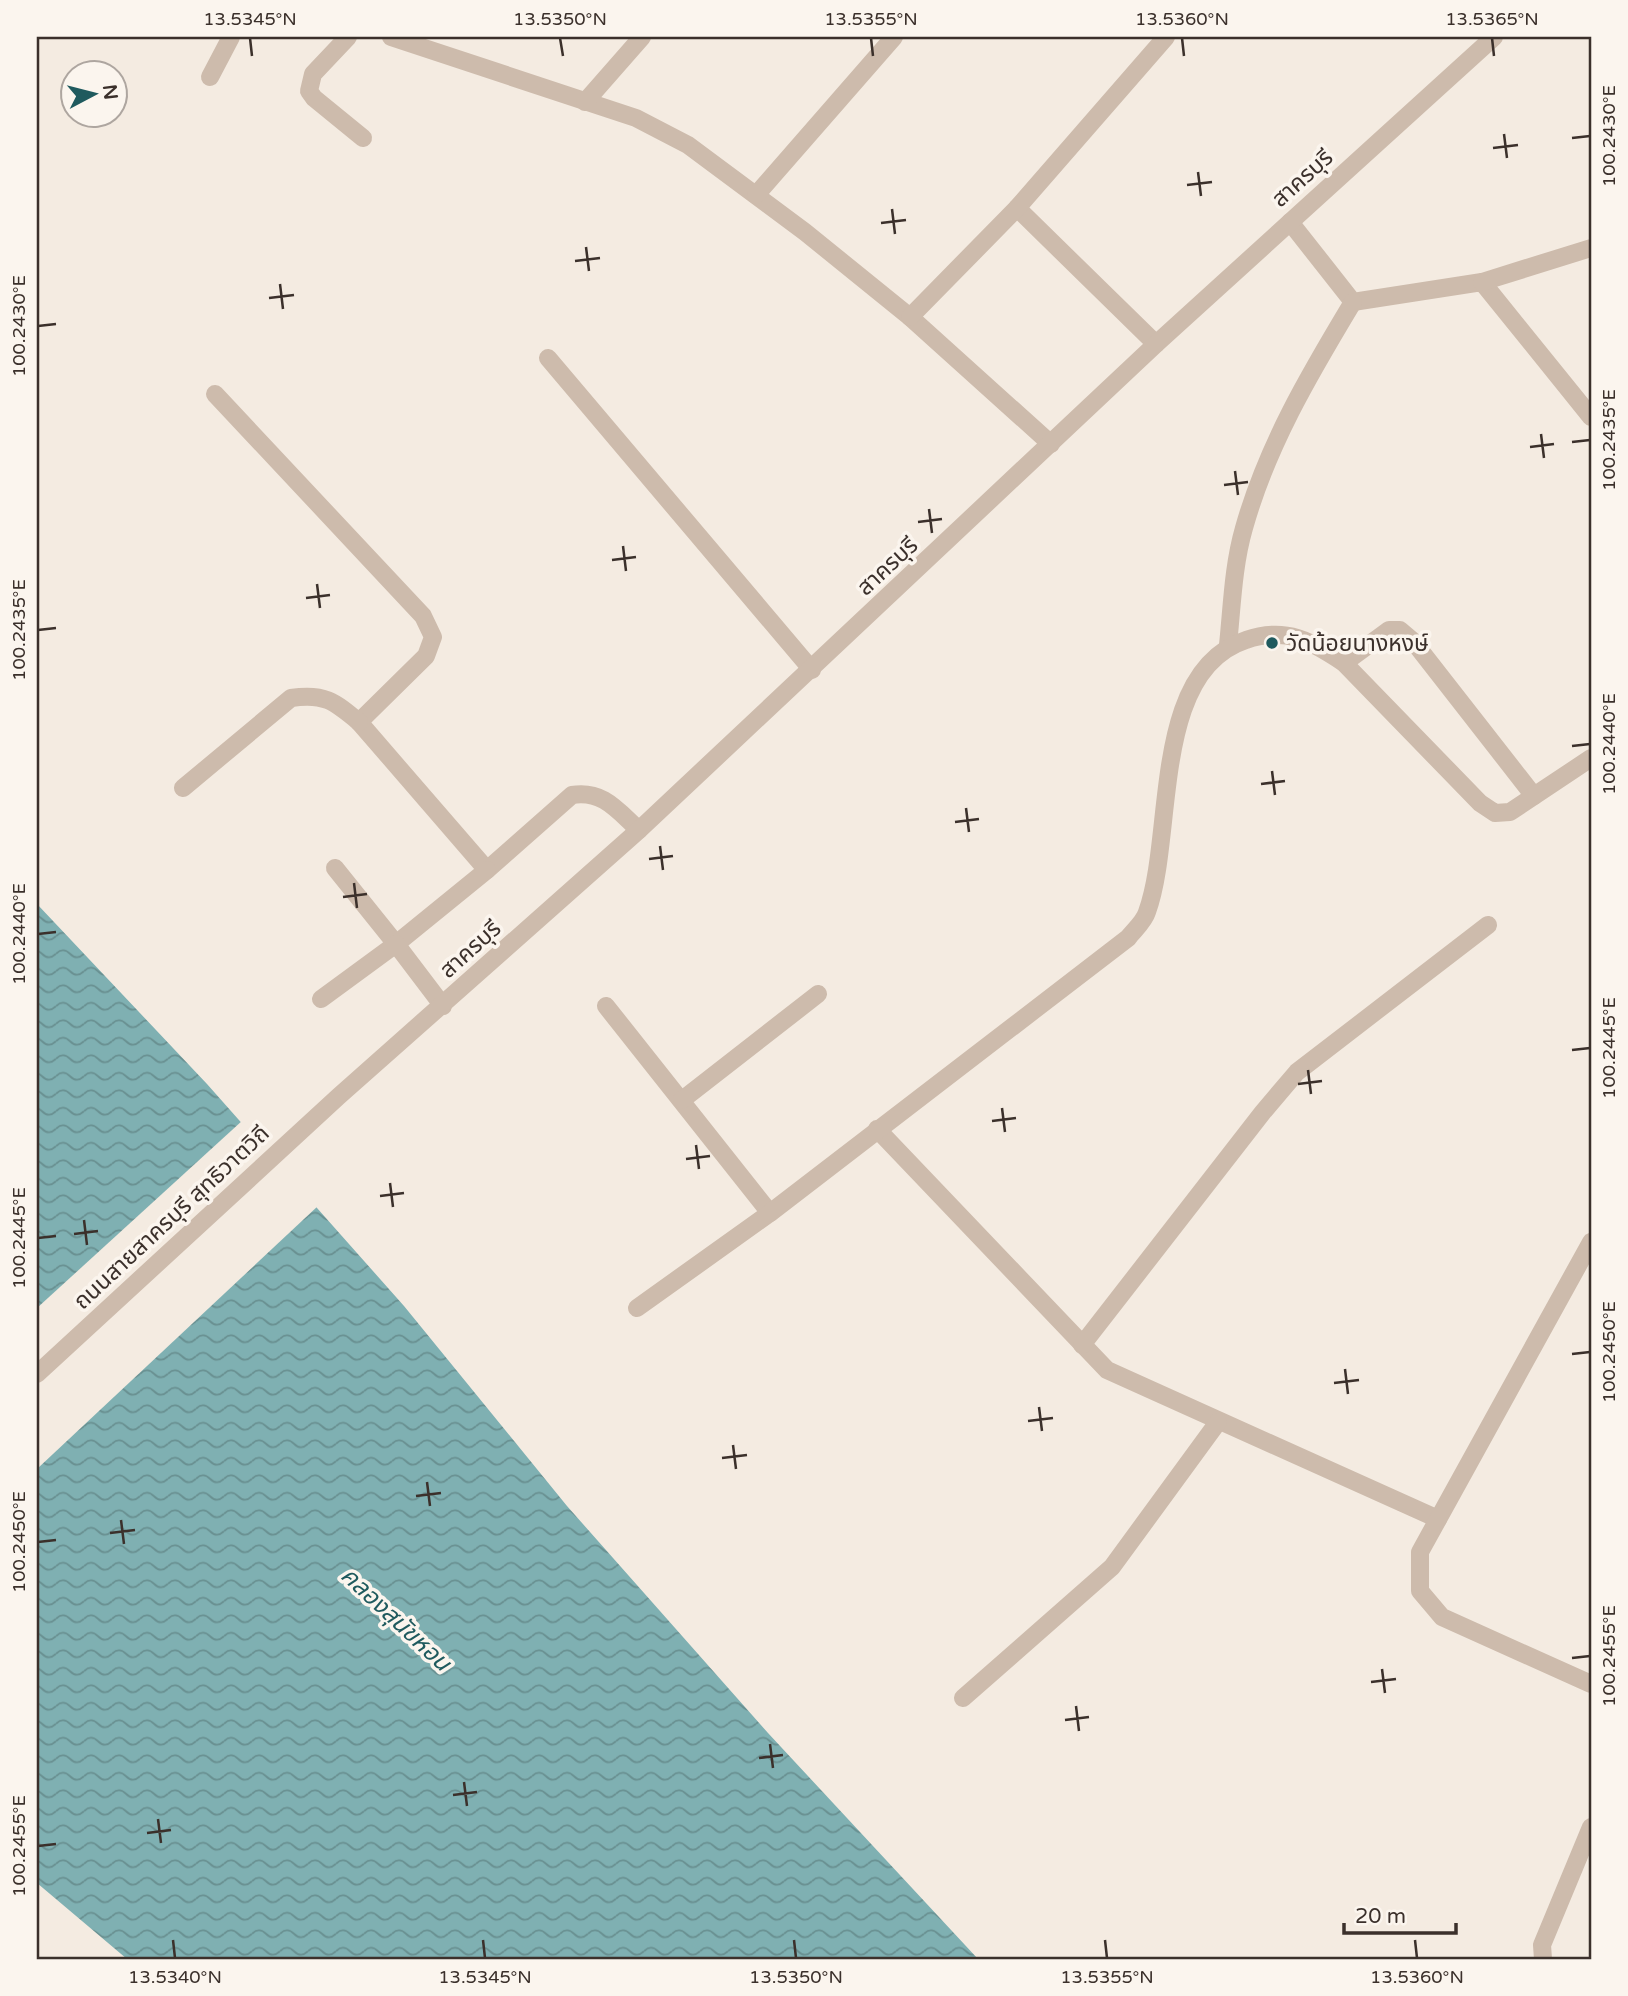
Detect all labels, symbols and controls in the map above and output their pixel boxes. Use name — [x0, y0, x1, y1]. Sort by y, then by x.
text: 13.5345°N — [203, 8, 297, 30]
text: 13.5350°N — [513, 8, 607, 30]
text: 13.5355°N — [824, 8, 918, 30]
text: 13.5360°N — [1135, 8, 1229, 30]
text: 13.5365°N — [1445, 8, 1539, 30]
north arrow — [60, 60, 130, 130]
text: N — [98, 83, 122, 101]
text: 100.2430°E — [1598, 85, 1620, 187]
street label: สาครบุรี — [1266, 144, 1339, 214]
text: 100.2430°E — [8, 275, 30, 377]
text: 100.2435°E — [1598, 389, 1620, 491]
street label: สาครบุรี — [851, 532, 924, 602]
text: 100.2435°E — [8, 579, 30, 681]
place label: วัดน้อยนางหงษ์ — [1286, 630, 1429, 658]
marker: วัดน้อยนางหงษ์ — [1264, 635, 1280, 651]
text: 100.2440°E — [1598, 693, 1620, 795]
text: 100.2440°E — [8, 883, 30, 985]
street label: สาครบุรี — [434, 915, 507, 985]
text: 100.2445°E — [1598, 997, 1620, 1099]
street label: ถนนสายสาครบุรี สุทธิวาตวิถี — [68, 1120, 275, 1316]
text: 100.2445°E — [8, 1187, 30, 1289]
text: 100.2450°E — [1598, 1301, 1620, 1403]
text: 100.2450°E — [8, 1491, 30, 1593]
water label: คลองสุนัขหอน — [335, 1561, 457, 1678]
text: 100.2455°E — [1598, 1605, 1620, 1707]
text: 100.2455°E — [8, 1795, 30, 1897]
scale bar — [1344, 1891, 1456, 1935]
text: 20 m — [1355, 1904, 1406, 1929]
text: 13.5340°N — [128, 1966, 222, 1988]
text: 13.5345°N — [438, 1966, 532, 1988]
text: 13.5350°N — [749, 1966, 843, 1988]
text: 13.5355°N — [1060, 1966, 1154, 1988]
text: 13.5360°N — [1370, 1966, 1464, 1988]

